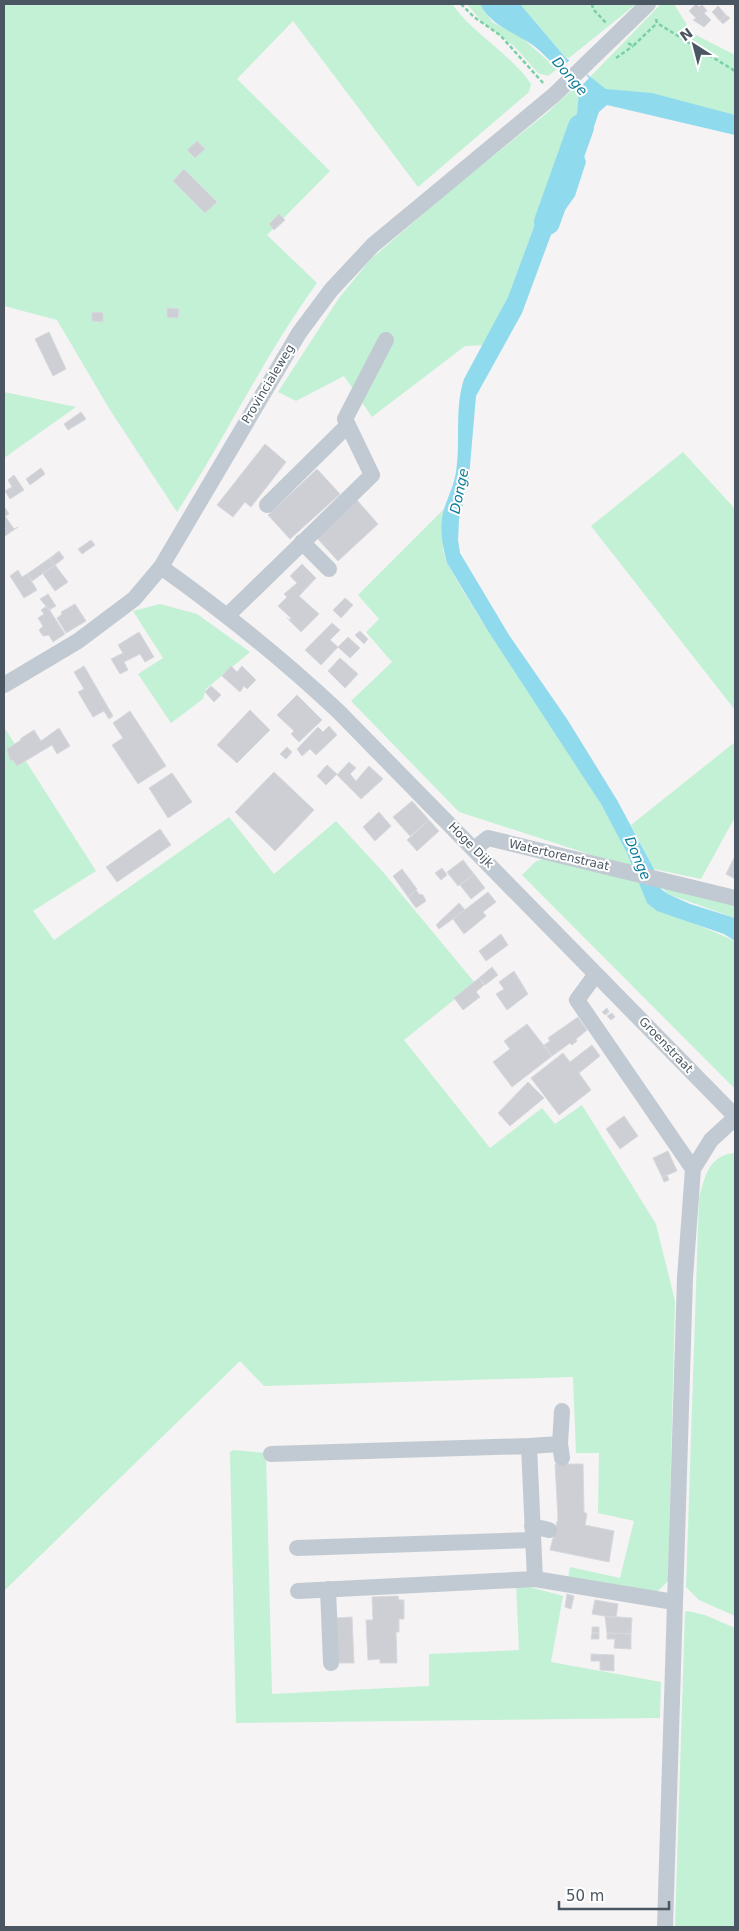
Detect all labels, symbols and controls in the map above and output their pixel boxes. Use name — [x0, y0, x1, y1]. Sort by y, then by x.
north arrow — [669, 20, 719, 70]
text: N — [677, 25, 696, 44]
water label: Donge — [549, 53, 591, 99]
street label: Provincialeweg — [239, 342, 297, 426]
water label: Donge — [446, 467, 472, 515]
street label: Hoge Dijk — [446, 820, 497, 871]
water label: Donge — [622, 834, 654, 882]
street label: Watertorenstraat — [507, 837, 611, 873]
street label: Groenstraat — [636, 1014, 696, 1076]
scale bar — [559, 1878, 669, 1910]
text: 50 m — [566, 1887, 604, 1905]

